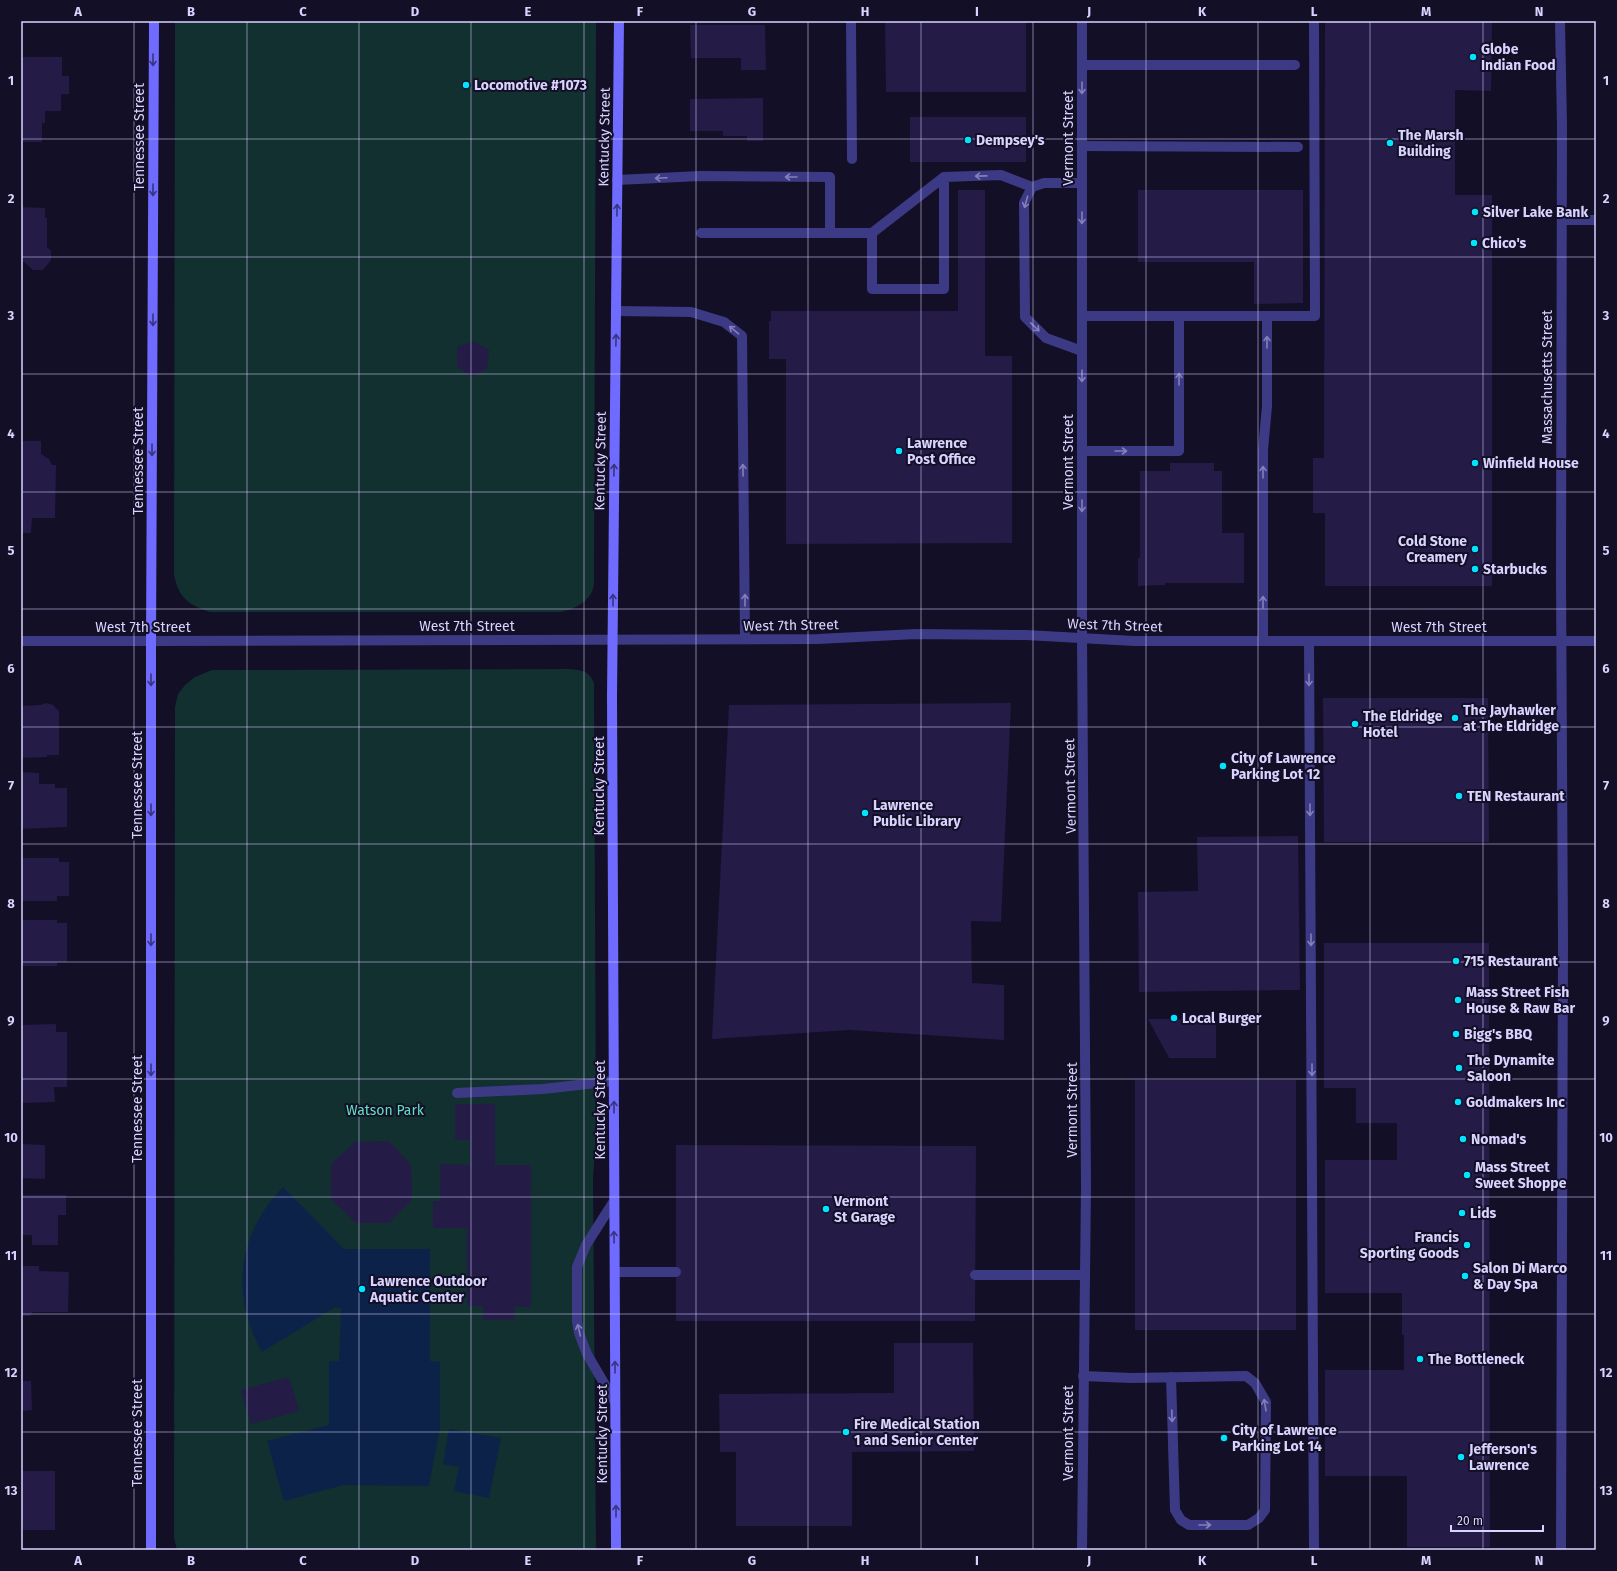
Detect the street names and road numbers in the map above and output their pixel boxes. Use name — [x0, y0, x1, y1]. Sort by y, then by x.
street label: Tennessee Street — [131, 82, 148, 191]
street label: Kentucky Street — [595, 86, 614, 187]
street label: Vermont Street — [1060, 89, 1077, 186]
street label: Massachusetts Street — [1539, 309, 1556, 444]
street label: Tennessee Street — [130, 406, 147, 515]
street label: Kentucky Street — [591, 410, 610, 511]
street label: Vermont Street — [1060, 413, 1077, 510]
street label: West 7th Street — [1067, 615, 1164, 636]
street label: West 7th Street — [743, 616, 840, 635]
street label: West 7th Street — [419, 618, 516, 635]
street label: West 7th Street — [95, 619, 192, 636]
street label: West 7th Street — [1391, 619, 1488, 636]
street label: Tennessee Street — [129, 730, 146, 839]
street label: Kentucky Street — [591, 735, 608, 836]
street label: Vermont Street — [1061, 737, 1080, 834]
street label: Tennessee Street — [129, 1054, 146, 1163]
street label: Kentucky Street — [592, 1059, 609, 1160]
street label: Vermont Street — [1064, 1061, 1081, 1158]
street label: Tennessee Street — [129, 1378, 146, 1487]
street label: Kentucky Street — [594, 1383, 611, 1484]
street label: Vermont Street — [1060, 1384, 1077, 1481]

